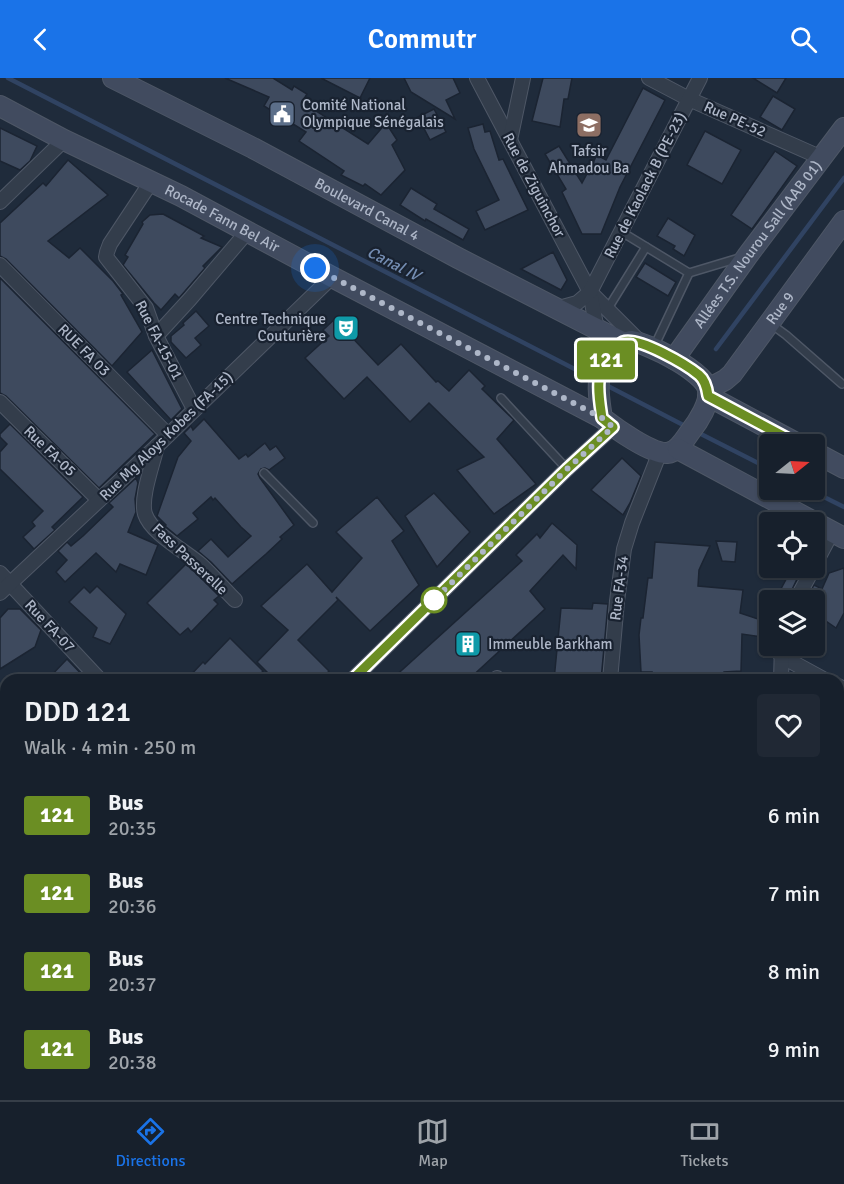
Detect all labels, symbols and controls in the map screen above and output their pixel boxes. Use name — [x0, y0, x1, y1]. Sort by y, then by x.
icon: back — [24, 23, 57, 56]
text: Commutr — [368, 23, 476, 56]
icon: search — [787, 23, 820, 56]
place label: Comité National Olympique Sénégalais — [302, 96, 444, 131]
street label: Rue PE-52 — [701, 97, 769, 141]
public building icon: Comité National Olympique Sénégalais — [267, 99, 297, 129]
street label: Rue de Kaolack B (PE-23) — [600, 109, 690, 261]
school or university icon: Tafsir Ahmadou Ba — [574, 110, 604, 140]
street label: Rue de Ziguinchor — [499, 130, 569, 241]
place label: Tafsir Ahmadou Ba — [549, 142, 629, 177]
street label: Allées T.S. Nourou Sall (AAB 01) — [690, 157, 825, 332]
street label: Boulevard Canal 4 — [312, 174, 422, 245]
street label: Rocade Fann Bel Air — [162, 181, 283, 256]
water label: Canal IV — [364, 242, 426, 287]
your location — [300, 253, 330, 283]
street label: Rue 9 — [762, 288, 798, 328]
street label: Rue FA-15-01 — [131, 297, 187, 383]
place label: Centre Technique Couturière — [215, 310, 326, 345]
theatre icon: Centre Technique Couturière — [331, 313, 361, 343]
street label: RUE FA 03 — [54, 320, 114, 380]
line badge: 121 — [572, 340, 640, 380]
text: 121 — [589, 347, 623, 373]
street label: Rue Mg Aloys Kobes (FA-15) — [96, 368, 236, 504]
street label: Rue FA-05 — [20, 422, 80, 480]
north arrow — [759, 434, 825, 500]
map controls — [759, 434, 825, 656]
button: locate — [759, 512, 825, 578]
street label: Fass Passerelle — [149, 520, 231, 598]
street label: Rue FA-34 — [606, 555, 632, 621]
unlabelled marker — [421, 587, 447, 613]
button: layers — [759, 590, 825, 656]
street label: Rue FA-07 — [21, 596, 79, 656]
building icon: Immeuble Barkham — [453, 629, 483, 659]
place label: Immeuble Barkham — [488, 635, 612, 653]
button: heart — [757, 694, 820, 757]
text: DDD 121 — [24, 695, 131, 729]
text: Walk · 4 min · 250 m — [24, 735, 196, 760]
text: Bus — [108, 789, 143, 816]
text: 121 — [40, 802, 74, 828]
text: 6 min — [768, 802, 820, 829]
text: 20:35 — [108, 816, 157, 841]
text: Bus — [108, 867, 143, 894]
text: 121 — [40, 880, 74, 906]
text: 7 min — [768, 880, 820, 907]
text: 20:36 — [108, 894, 157, 919]
text: Bus — [108, 945, 143, 972]
text: 121 — [40, 958, 74, 984]
text: 8 min — [768, 958, 820, 985]
text: 20:37 — [108, 972, 157, 997]
text: Bus — [108, 1023, 143, 1050]
text: 121 — [40, 1036, 74, 1062]
text: 9 min — [768, 1036, 820, 1063]
text: 20:38 — [108, 1050, 157, 1075]
tab: Directions — [115, 1115, 185, 1171]
tab: Map — [416, 1115, 449, 1171]
tab: Tickets — [680, 1115, 728, 1171]

